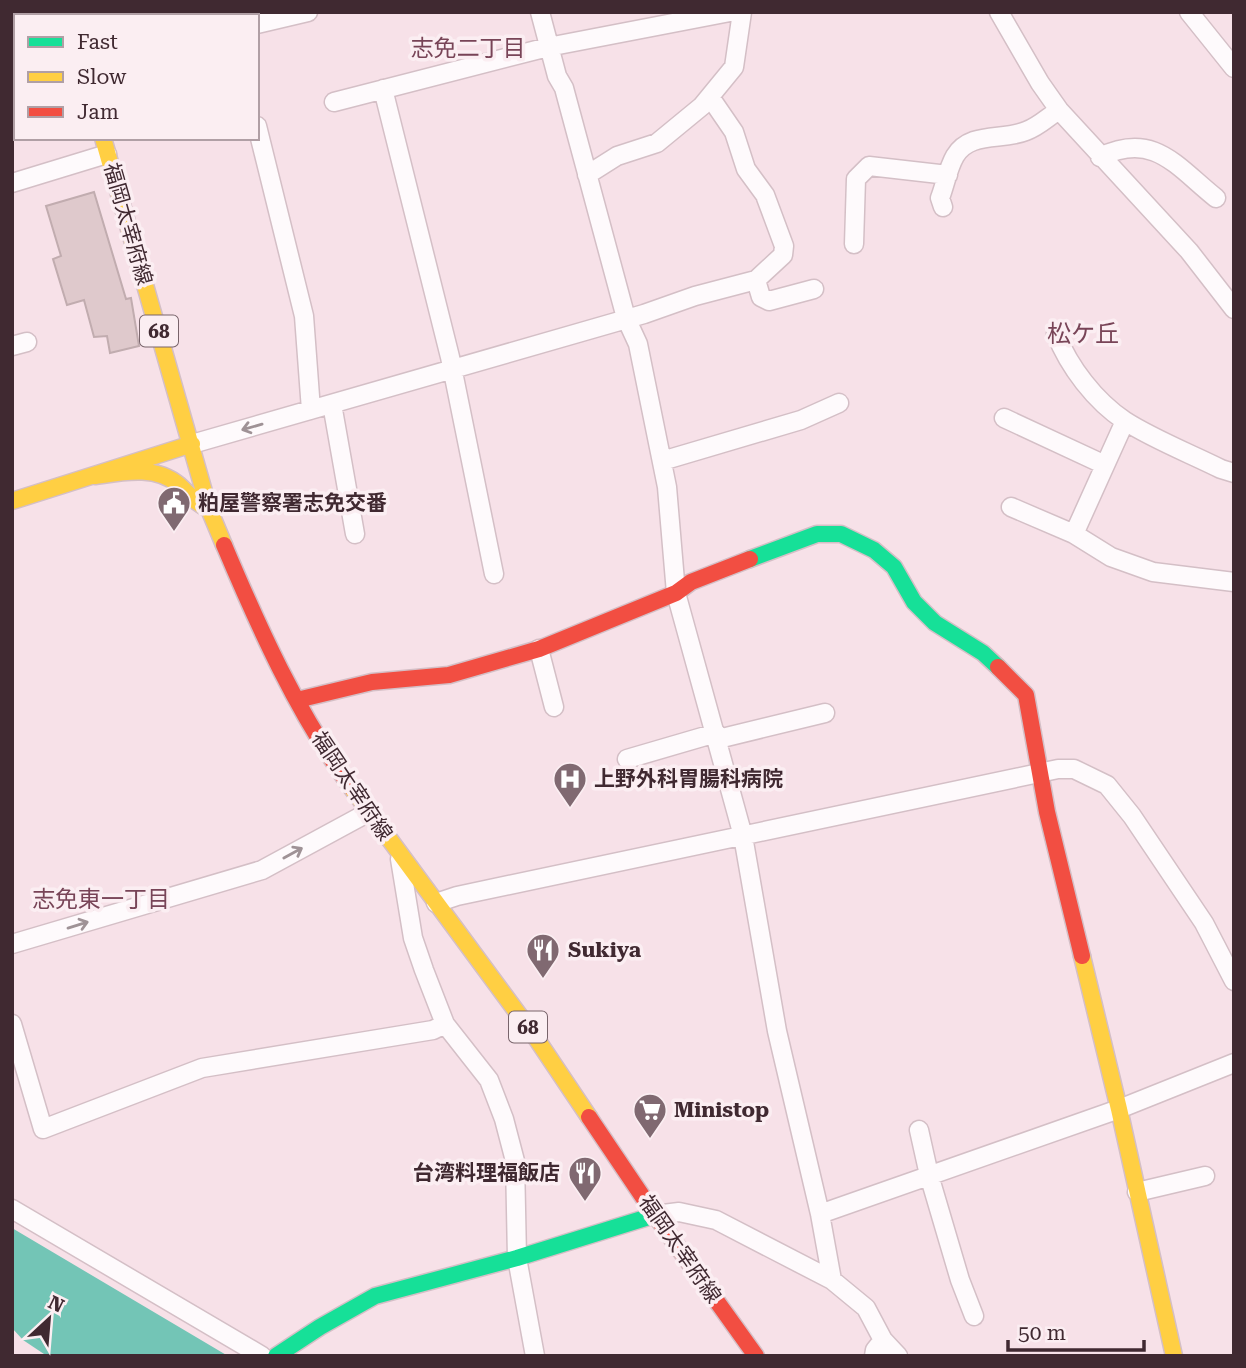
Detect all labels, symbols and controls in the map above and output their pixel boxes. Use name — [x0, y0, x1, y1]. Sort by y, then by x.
legend — [14, 14, 259, 140]
text: Fast — [77, 30, 118, 54]
district label: 志免二丁目 — [411, 35, 526, 62]
text: Slow — [77, 65, 127, 89]
text: Jam — [77, 100, 119, 124]
street label: 福岡太宰府線 — [99, 160, 157, 288]
road number: 68 — [140, 316, 178, 346]
district label: 松ケ丘 — [1047, 320, 1119, 348]
one-way arrow — [241, 422, 263, 435]
public building icon: 粕屋警察署志免交番 — [155, 484, 193, 533]
place label: 粕屋警察署志免交番 — [198, 491, 387, 515]
street label: 福岡太宰府線 — [307, 727, 397, 845]
hospital icon: 上野外科胃腸科病院 — [551, 760, 589, 809]
place label: 上野外科胃腸科病院 — [594, 767, 783, 791]
one-way arrow — [282, 846, 303, 859]
district label: 志免東一丁目 — [32, 886, 170, 913]
one-way arrow — [66, 917, 88, 930]
restaurant icon: Sukiya — [524, 931, 562, 980]
place label: Sukiya — [568, 938, 642, 962]
road number: 68 — [509, 1012, 547, 1042]
supermarket icon: Ministop — [631, 1091, 669, 1140]
place label: Ministop — [674, 1098, 769, 1122]
restaurant icon: 台湾料理福飯店 — [566, 1154, 604, 1203]
place label: 台湾料理福飯店 — [413, 1161, 560, 1185]
street label: 福岡太宰府線 — [634, 1191, 726, 1307]
north arrow — [14, 1284, 84, 1354]
text: N — [45, 1291, 68, 1318]
scale bar — [1008, 1308, 1144, 1352]
text: 50 m — [1018, 1321, 1066, 1345]

